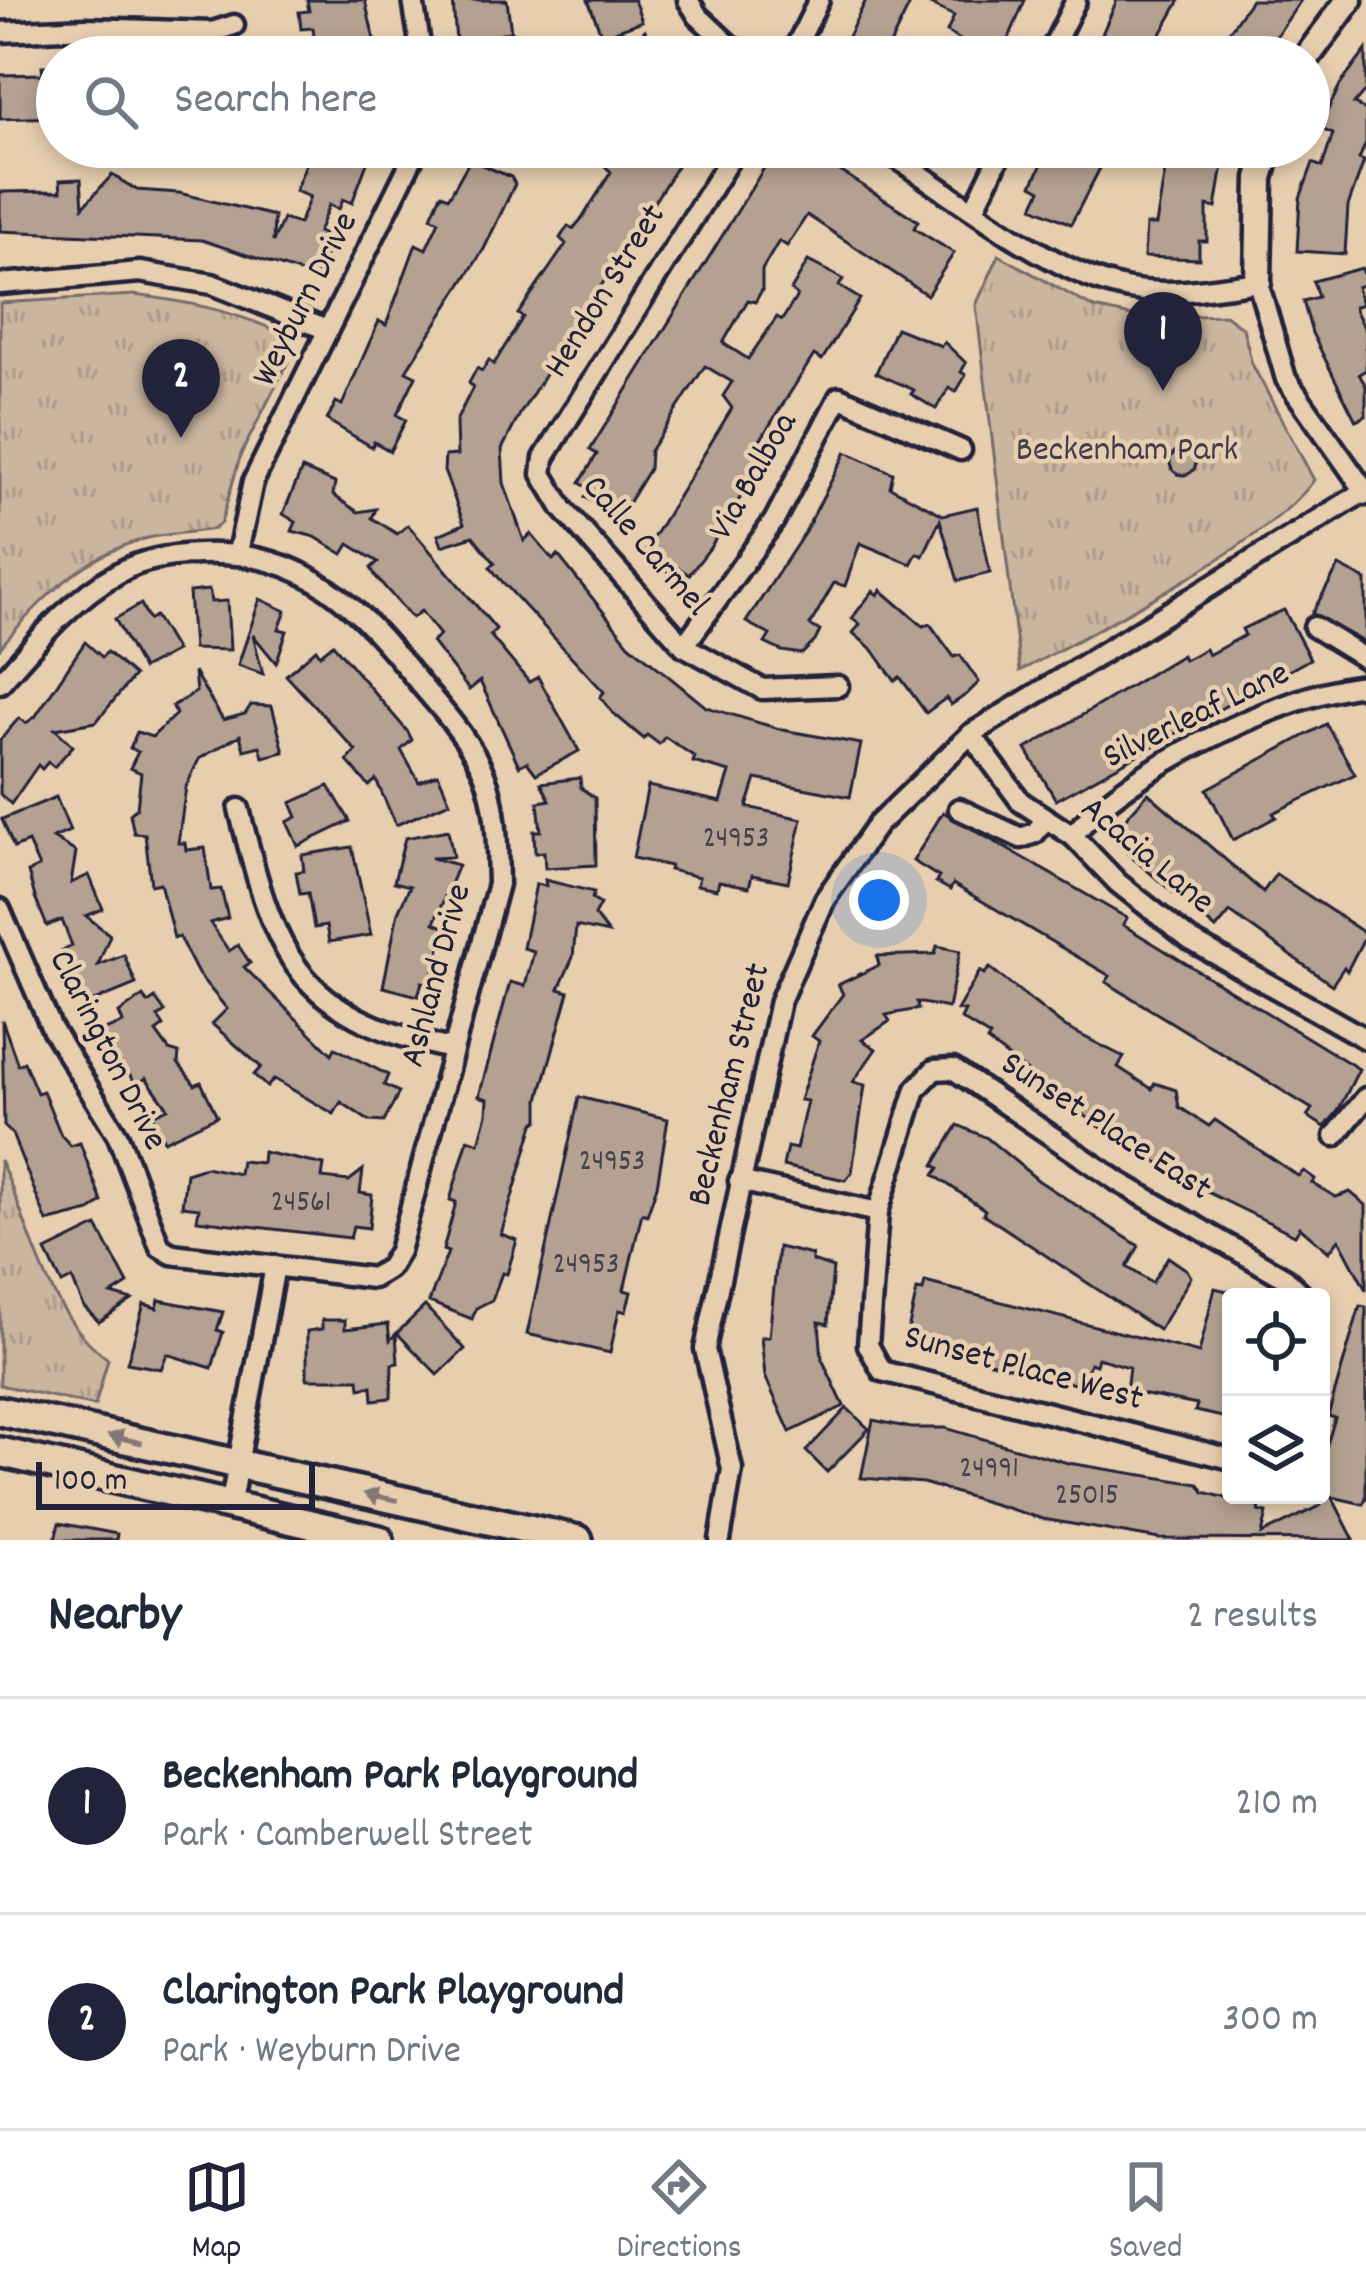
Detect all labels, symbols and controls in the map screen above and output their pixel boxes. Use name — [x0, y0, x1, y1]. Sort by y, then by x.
search box — [36, 36, 1330, 168]
icon: search — [78, 69, 144, 135]
text: Search here — [174, 70, 377, 134]
street label: Hendon Street — [533, 195, 681, 389]
street label: Weyburn Drive — [241, 204, 373, 396]
pin: 1 — [1124, 292, 1202, 391]
pin: 2 — [142, 339, 220, 438]
street label: Via Balboa — [697, 402, 813, 551]
park label: Beckenham Park — [1016, 426, 1238, 478]
street label: Calle Carmel — [568, 465, 721, 630]
street label: Silverleaf Lane — [1095, 649, 1299, 785]
street label: Acacia Lane — [1068, 785, 1224, 929]
house number: 24953 — [703, 819, 769, 862]
your location — [849, 870, 909, 930]
street label: Ashland Drive — [389, 879, 487, 1073]
street label: Clarington Drive — [33, 942, 179, 1160]
street label: Beckenham Street — [676, 958, 786, 1212]
street label: Sunset Place East — [989, 1040, 1221, 1216]
house number: 24953 — [579, 1142, 645, 1185]
house number: 24561 — [271, 1183, 331, 1226]
house number: 24953 — [553, 1245, 619, 1288]
map controls — [1222, 1288, 1330, 1504]
button: locate — [1222, 1288, 1330, 1396]
street label: Sunset Place West — [898, 1313, 1148, 1427]
button: layers — [1222, 1396, 1330, 1504]
one-way arrow — [106, 1429, 144, 1448]
house number: 24991 — [959, 1449, 1019, 1492]
scale bar — [36, 1456, 315, 1509]
text: 100 m — [54, 1459, 127, 1506]
house number: 25015 — [1055, 1476, 1119, 1519]
one-way arrow — [362, 1486, 400, 1505]
text: Nearby — [48, 1582, 181, 1654]
text: 2 results — [1187, 1591, 1318, 1646]
text: Beckenham Park Playground — [162, 1746, 638, 1810]
text: 1 — [83, 1778, 91, 1833]
text: 210 m — [1235, 1778, 1318, 1833]
text: Park · Camberwell Street — [162, 1810, 533, 1865]
text: Clarington Park Playground — [162, 1962, 624, 2026]
text: 2 — [78, 1994, 96, 2049]
text: 300 m — [1222, 1994, 1318, 2049]
text: Park · Weyburn Drive — [162, 2026, 461, 2081]
tab: Map — [184, 2154, 250, 2273]
tab: Directions — [617, 2154, 742, 2273]
tab: Saved — [1109, 2154, 1182, 2273]

